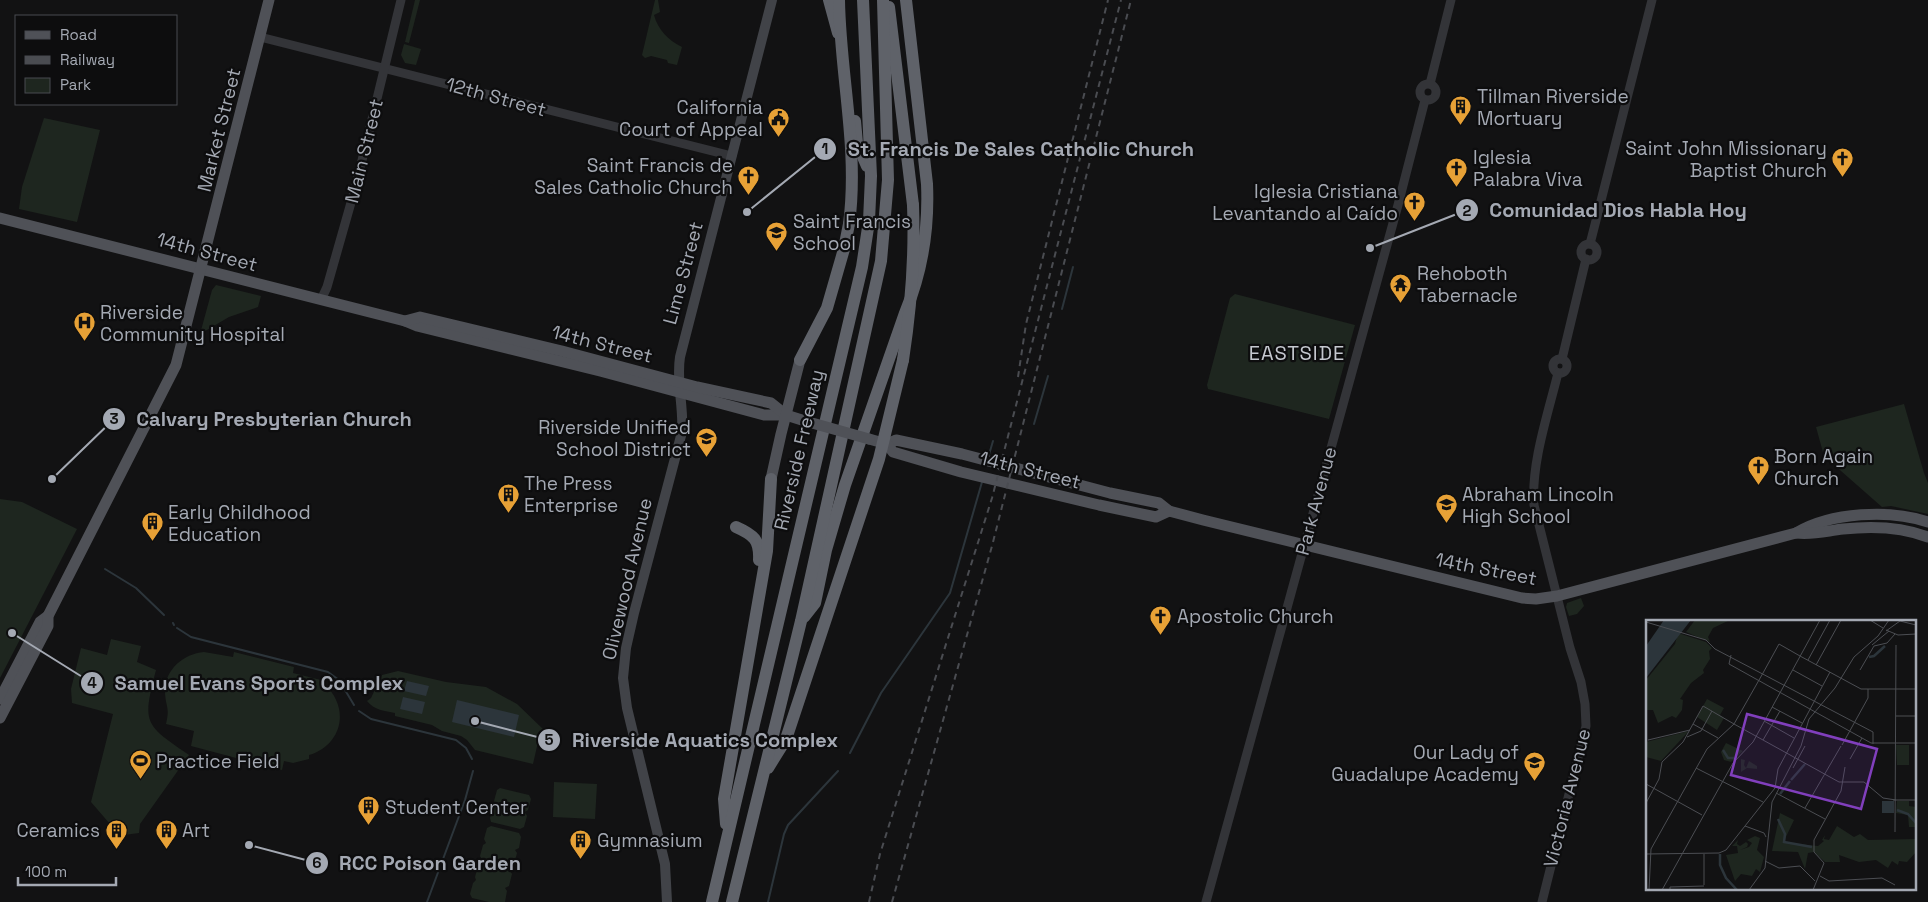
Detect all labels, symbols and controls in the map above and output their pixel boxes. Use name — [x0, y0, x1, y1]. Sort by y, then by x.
legend — [15, 15, 178, 105]
text: Road — [60, 25, 97, 44]
text: Railway — [60, 50, 115, 69]
street label: Market Street — [192, 65, 246, 195]
street label: 12th Street — [443, 72, 549, 122]
text: Park — [60, 75, 91, 94]
place label: Tillman Riverside Mortuary — [1477, 84, 1629, 131]
place label: California Court of Appeal — [619, 95, 763, 142]
building icon: Tillman Riverside Mortuary — [1449, 95, 1473, 126]
street label: Main Street — [339, 96, 389, 206]
public building icon: California Court of Appeal — [767, 106, 791, 137]
callout: St. Francis De Sales Catholic Church — [813, 132, 1205, 167]
text: St. Francis De Sales Catholic Church — [848, 136, 1194, 162]
place label: Saint John Missionary Baptist Church — [1625, 136, 1827, 183]
text: 1 — [822, 139, 828, 158]
place label: Iglesia Palabra Viva — [1473, 145, 1583, 192]
church icon: Saint John Missionary Baptist Church — [1831, 147, 1855, 178]
place label: Saint Francis de Sales Catholic Church — [534, 153, 733, 200]
church icon: Iglesia Palabra Viva — [1445, 156, 1469, 187]
church icon: Saint Francis de Sales Catholic Church — [737, 164, 761, 195]
place label: Iglesia Cristiana Levantando al Caído — [1212, 179, 1398, 226]
church icon: Iglesia Cristiana Levantando al Caído — [1402, 190, 1426, 221]
callout: Comunidad Dios Habla Hoy — [1455, 193, 1757, 228]
text: Comunidad Dios Habla Hoy — [1489, 197, 1747, 223]
text: 2 — [1463, 201, 1472, 220]
place label: Saint Francis School — [793, 209, 911, 256]
street label: Lime Street — [657, 219, 709, 327]
school or university icon: Saint Francis School — [765, 220, 789, 251]
street label: 14th Street — [154, 227, 260, 277]
place label: Rehoboth Tabernacle — [1417, 261, 1518, 308]
temple icon: Rehoboth Tabernacle — [1389, 272, 1413, 303]
place label: Riverside Community Hospital — [100, 300, 285, 347]
hospital icon: Riverside Community Hospital — [72, 311, 96, 342]
street label: 14th Street — [549, 319, 655, 369]
district label: EASTSIDE — [1249, 340, 1345, 366]
street label: Riverside Freeway — [768, 367, 830, 533]
callout: Calvary Presbyterian Church — [101, 401, 422, 436]
text: Calvary Presbyterian Church — [136, 406, 412, 432]
text: 3 — [109, 409, 119, 428]
place label: Riverside Unified School District — [538, 415, 691, 462]
school or university icon: Riverside Unified School District — [695, 426, 719, 457]
street label: Park Avenue — [1290, 444, 1342, 558]
place label: Born Again Church — [1774, 444, 1873, 491]
street label: 14th Street — [977, 445, 1083, 495]
church icon: Born Again Church — [1746, 455, 1770, 486]
place label: The Press Enterprise — [524, 471, 618, 518]
building icon: The Press Enterprise — [496, 482, 520, 513]
place label: Abraham Lincoln High School — [1462, 482, 1614, 529]
school or university icon: Abraham Lincoln High School — [1434, 493, 1458, 524]
street label: Olivewood Avenue — [596, 496, 658, 662]
place label: Early Childhood Education — [168, 500, 311, 547]
building icon: Early Childhood Education — [140, 511, 164, 542]
street label: 14th Street — [1433, 547, 1539, 591]
church icon: Apostolic Church — [1149, 604, 1173, 635]
place label: Apostolic Church — [1177, 604, 1334, 629]
inset map — [1646, 620, 1916, 890]
callout: Samuel Evans Sports Complex — [80, 666, 413, 701]
text: Samuel Evans Sports Complex — [115, 670, 404, 696]
text: 4 — [87, 673, 97, 692]
callout: Riverside Aquatics Complex — [537, 722, 848, 757]
street label: Victoria Avenue — [1538, 726, 1596, 870]
text: Riverside Aquatics Complex — [572, 727, 838, 753]
text: 5 — [544, 730, 554, 749]
place label: Our Lady of Guadalupe Academy — [1331, 740, 1519, 787]
sports icon: Practice Field — [128, 749, 152, 780]
place label: Practice Field — [156, 749, 280, 774]
school or university icon: Our Lady of Guadalupe Academy — [1523, 751, 1547, 782]
building icon: Student Center — [357, 795, 381, 826]
place label: Student Center — [385, 795, 527, 820]
place label: Ceramics — [16, 818, 100, 843]
building icon: Ceramics — [104, 818, 128, 849]
building icon: Art — [154, 818, 178, 849]
place label: Art — [182, 818, 210, 843]
building icon: Gymnasium — [569, 828, 593, 859]
place label: Gymnasium — [597, 828, 703, 853]
callout: RCC Poison Garden — [305, 845, 531, 880]
text: RCC Poison Garden — [339, 850, 521, 876]
text: 6 — [312, 853, 322, 872]
scale bar — [18, 854, 115, 886]
text: 100 m — [25, 862, 67, 881]

